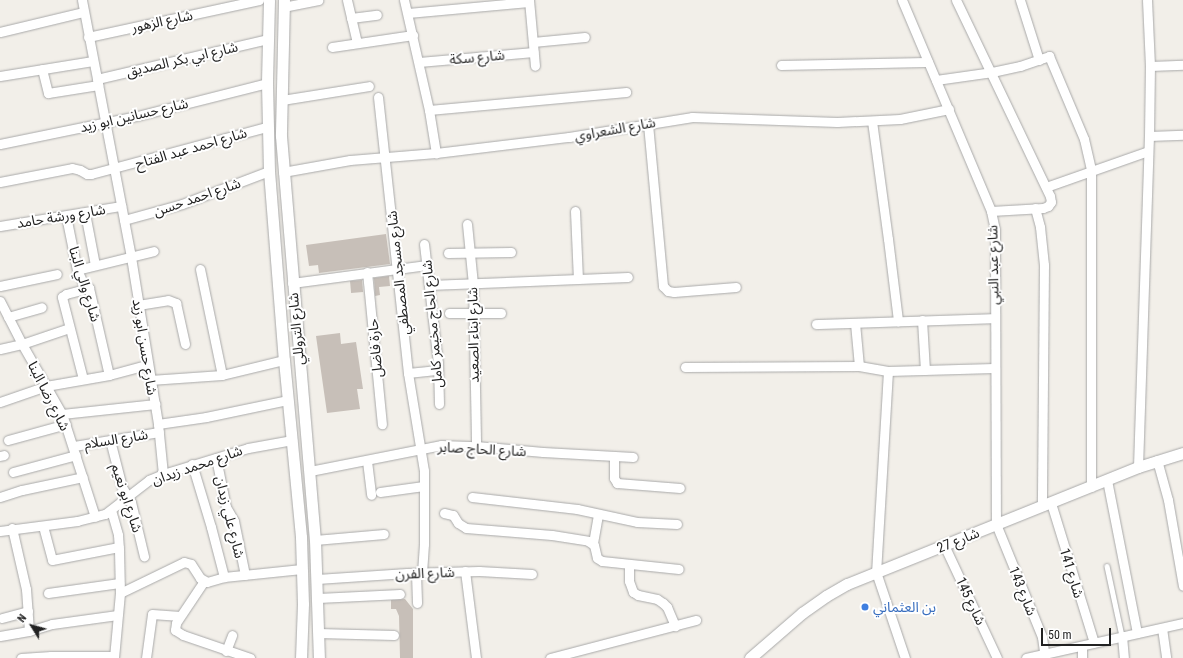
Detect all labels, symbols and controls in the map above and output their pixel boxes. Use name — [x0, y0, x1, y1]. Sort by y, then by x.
street label: شارع الزهور — [130, 6, 194, 36]
street label: شارع ابي بكر الصديق — [125, 38, 239, 80]
street label: شارع سكة — [449, 46, 505, 68]
street label: شارع حسانين ابو زيد — [78, 94, 190, 136]
street label: شارع الشعراوي — [573, 114, 657, 144]
street label: شارع احمد عبد الفتاح — [133, 124, 249, 172]
street label: شارع احمد حسن — [151, 174, 243, 220]
street label: شارع ورشة حامد — [15, 201, 107, 231]
street label: شارع مسجد المصطفي — [383, 210, 413, 336]
street label: شارع عبد النبي — [984, 225, 1002, 305]
street label: شارع والي البنا — [66, 244, 104, 324]
street label: شارع الحاج مخيمر كامل — [418, 259, 446, 389]
street label: شارع ابناء الصعيد — [464, 287, 482, 383]
street label: شارع التروللي — [284, 292, 308, 366]
street label: شارع حسن ابو زيد — [129, 298, 161, 396]
street label: حارة فاضل — [364, 318, 386, 378]
street label: شارع رضا البنا — [24, 358, 74, 434]
street label: شارع السلام — [83, 426, 149, 452]
street label: شارع الحاج صابر — [437, 438, 527, 460]
street label: شارع محمد زيدان — [149, 442, 245, 488]
street label: شارع ابو نعيم — [108, 461, 146, 535]
street label: شارع علي زيدان — [212, 474, 248, 560]
street label: شارع 27 — [934, 524, 982, 556]
street label: شارع 141 — [1056, 546, 1088, 600]
street label: شارع الفرن — [395, 564, 455, 582]
street label: شارع 143 — [1006, 564, 1040, 618]
street label: شارع 145 — [953, 574, 989, 628]
place label: بن العثماني — [873, 599, 936, 615]
marker: بن العثماني — [860, 602, 870, 612]
north arrow — [12, 606, 52, 646]
text: N — [15, 612, 29, 625]
scale bar — [1043, 620, 1113, 646]
text: 50 m — [1048, 628, 1072, 642]

